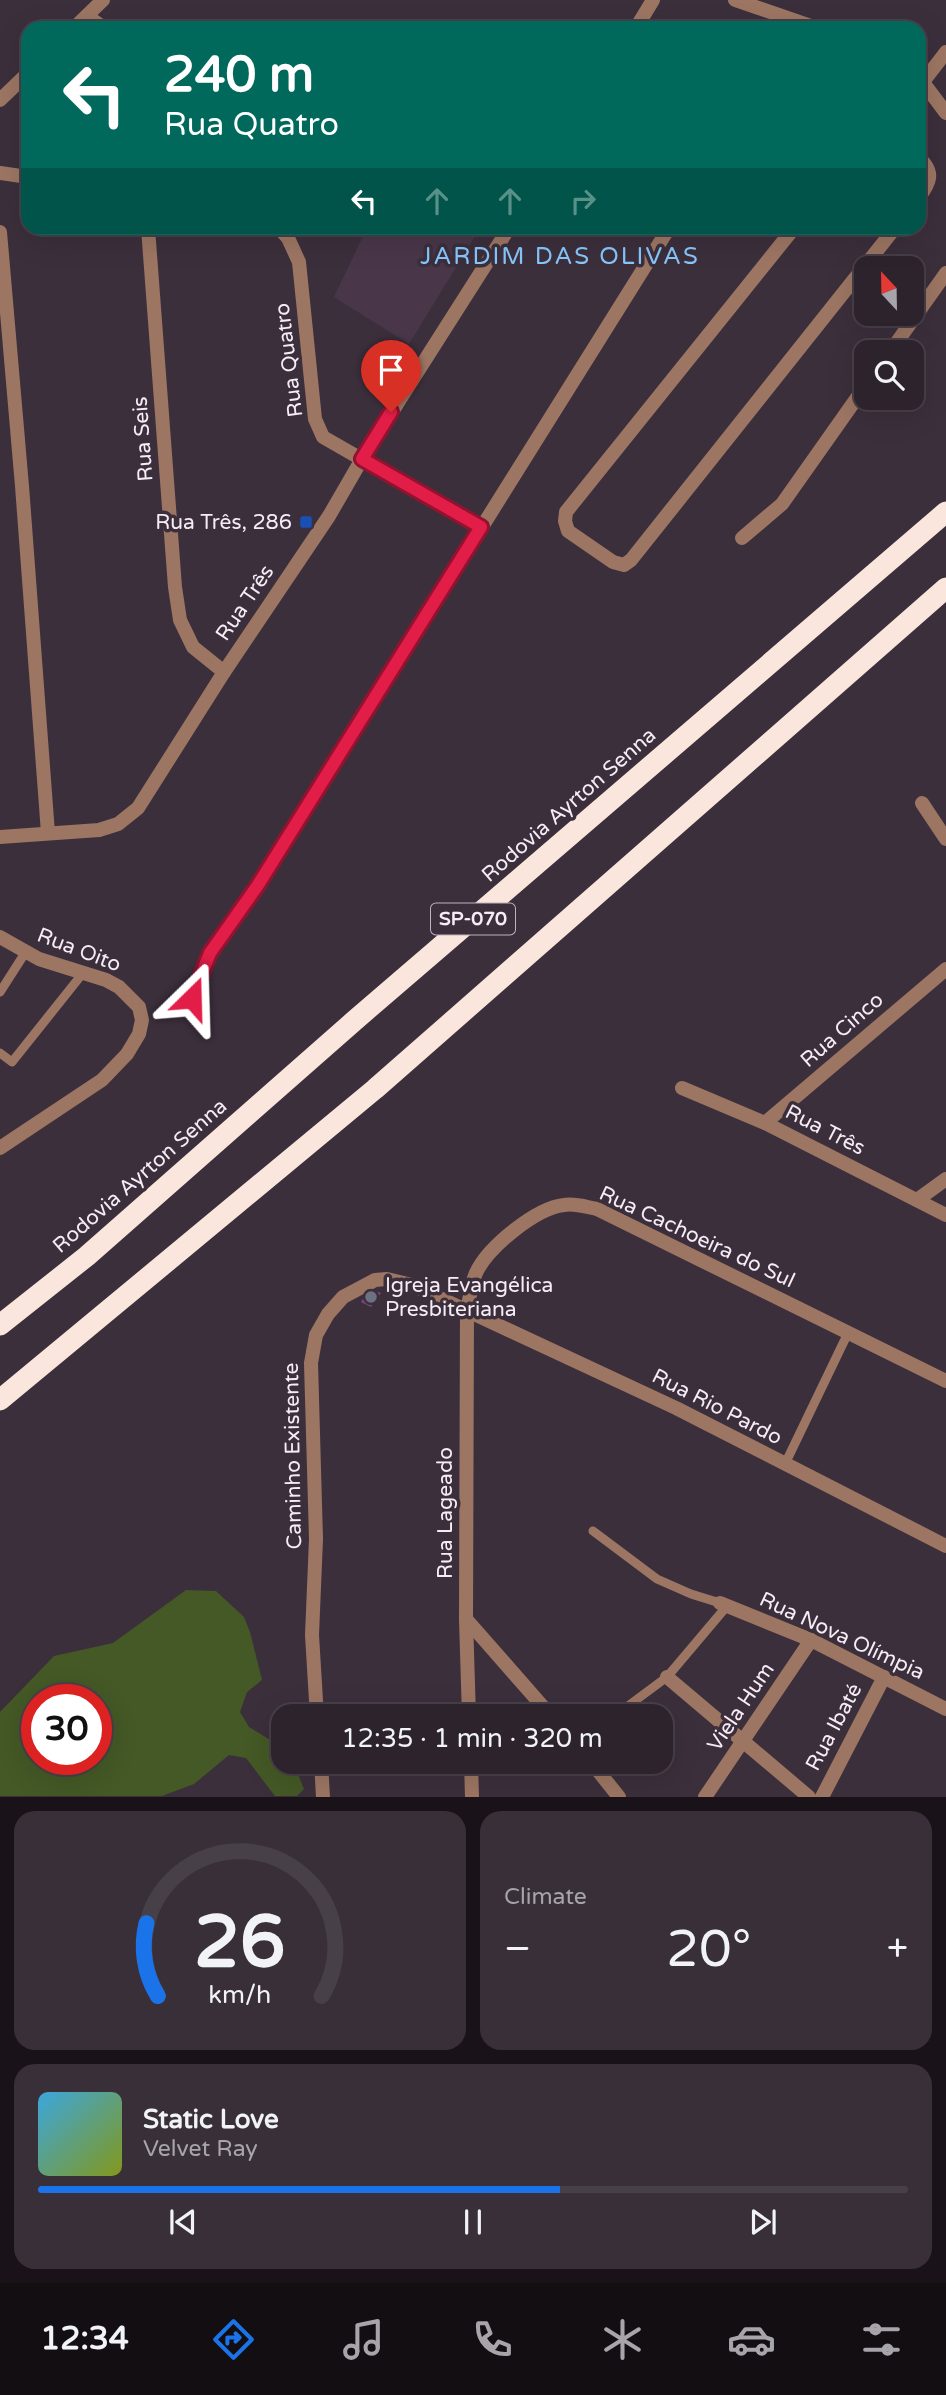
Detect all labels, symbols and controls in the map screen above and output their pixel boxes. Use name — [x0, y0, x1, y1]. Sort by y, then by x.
text: 240 m — [164, 46, 314, 105]
icon: left — [49, 49, 140, 140]
text: Rua Quatro — [164, 106, 339, 144]
icon: left — [345, 182, 383, 220]
icon: ahead — [418, 182, 456, 220]
icon: ahead — [491, 182, 529, 220]
icon: right — [564, 182, 602, 220]
district label: JARDIM DAS OLIVAS — [420, 242, 700, 271]
north arrow — [854, 256, 924, 326]
map controls — [854, 256, 924, 410]
street label: Rua Quatro — [270, 302, 308, 418]
pin — [361, 340, 421, 412]
button: search — [854, 340, 924, 410]
icon: arrive — [372, 351, 410, 389]
street label: Rua Seis — [128, 396, 158, 482]
place label: Rua Três, 286 — [155, 510, 292, 535]
marker: Rua Três, 286 — [298, 514, 314, 530]
street label: Rua Três — [211, 560, 279, 646]
street label: Rodovia Ayrton Senna — [477, 723, 661, 887]
road number: SP-070 — [431, 903, 515, 934]
street label: Rua Oito — [34, 923, 124, 977]
position arrow — [155, 961, 229, 1035]
street label: Rua Cinco — [795, 987, 889, 1073]
street label: Rodovia Ayrton Senna — [48, 1094, 232, 1258]
street label: Rua Três — [781, 1099, 869, 1161]
street label: Rua Cachoeira do Sul — [595, 1181, 799, 1293]
place label: Igreja Evangélica Presbiteriana — [385, 1273, 553, 1322]
marker: Igreja Evangélica Presbiteriana — [363, 1289, 379, 1305]
street label: Caminho Existente — [279, 1362, 307, 1550]
street label: Rua Rio Pardo — [648, 1364, 786, 1450]
street label: Rua Lageado — [433, 1447, 458, 1579]
street label: Rua Nova Olímpia — [755, 1587, 929, 1685]
street label: Viela Hum — [702, 1658, 780, 1756]
street label: Rua Ibaté — [801, 1679, 867, 1775]
speed limit sign: 30 — [21, 1684, 112, 1775]
text: 12:35 · 1 min · 320 m — [341, 1723, 603, 1754]
text: Climate — [504, 1883, 587, 1911]
text: 26 — [194, 1900, 286, 1988]
text: 20° — [666, 1918, 751, 1981]
text: − — [504, 1926, 531, 1972]
text: + — [887, 1926, 908, 1972]
text: km/h — [209, 1980, 271, 2010]
text: Static Love — [143, 2104, 279, 2135]
text: Velvet Ray — [143, 2135, 258, 2163]
icon: previous — [164, 2203, 202, 2241]
icon: pause — [454, 2203, 492, 2241]
icon: next — [744, 2203, 782, 2241]
icon: directions — [209, 2315, 258, 2364]
icon: music — [339, 2315, 388, 2364]
icon: phone — [468, 2315, 517, 2364]
icon: climate — [598, 2315, 647, 2364]
icon: car — [727, 2315, 776, 2364]
icon: filters — [857, 2315, 906, 2364]
text: 12:34 — [40, 2320, 129, 2358]

